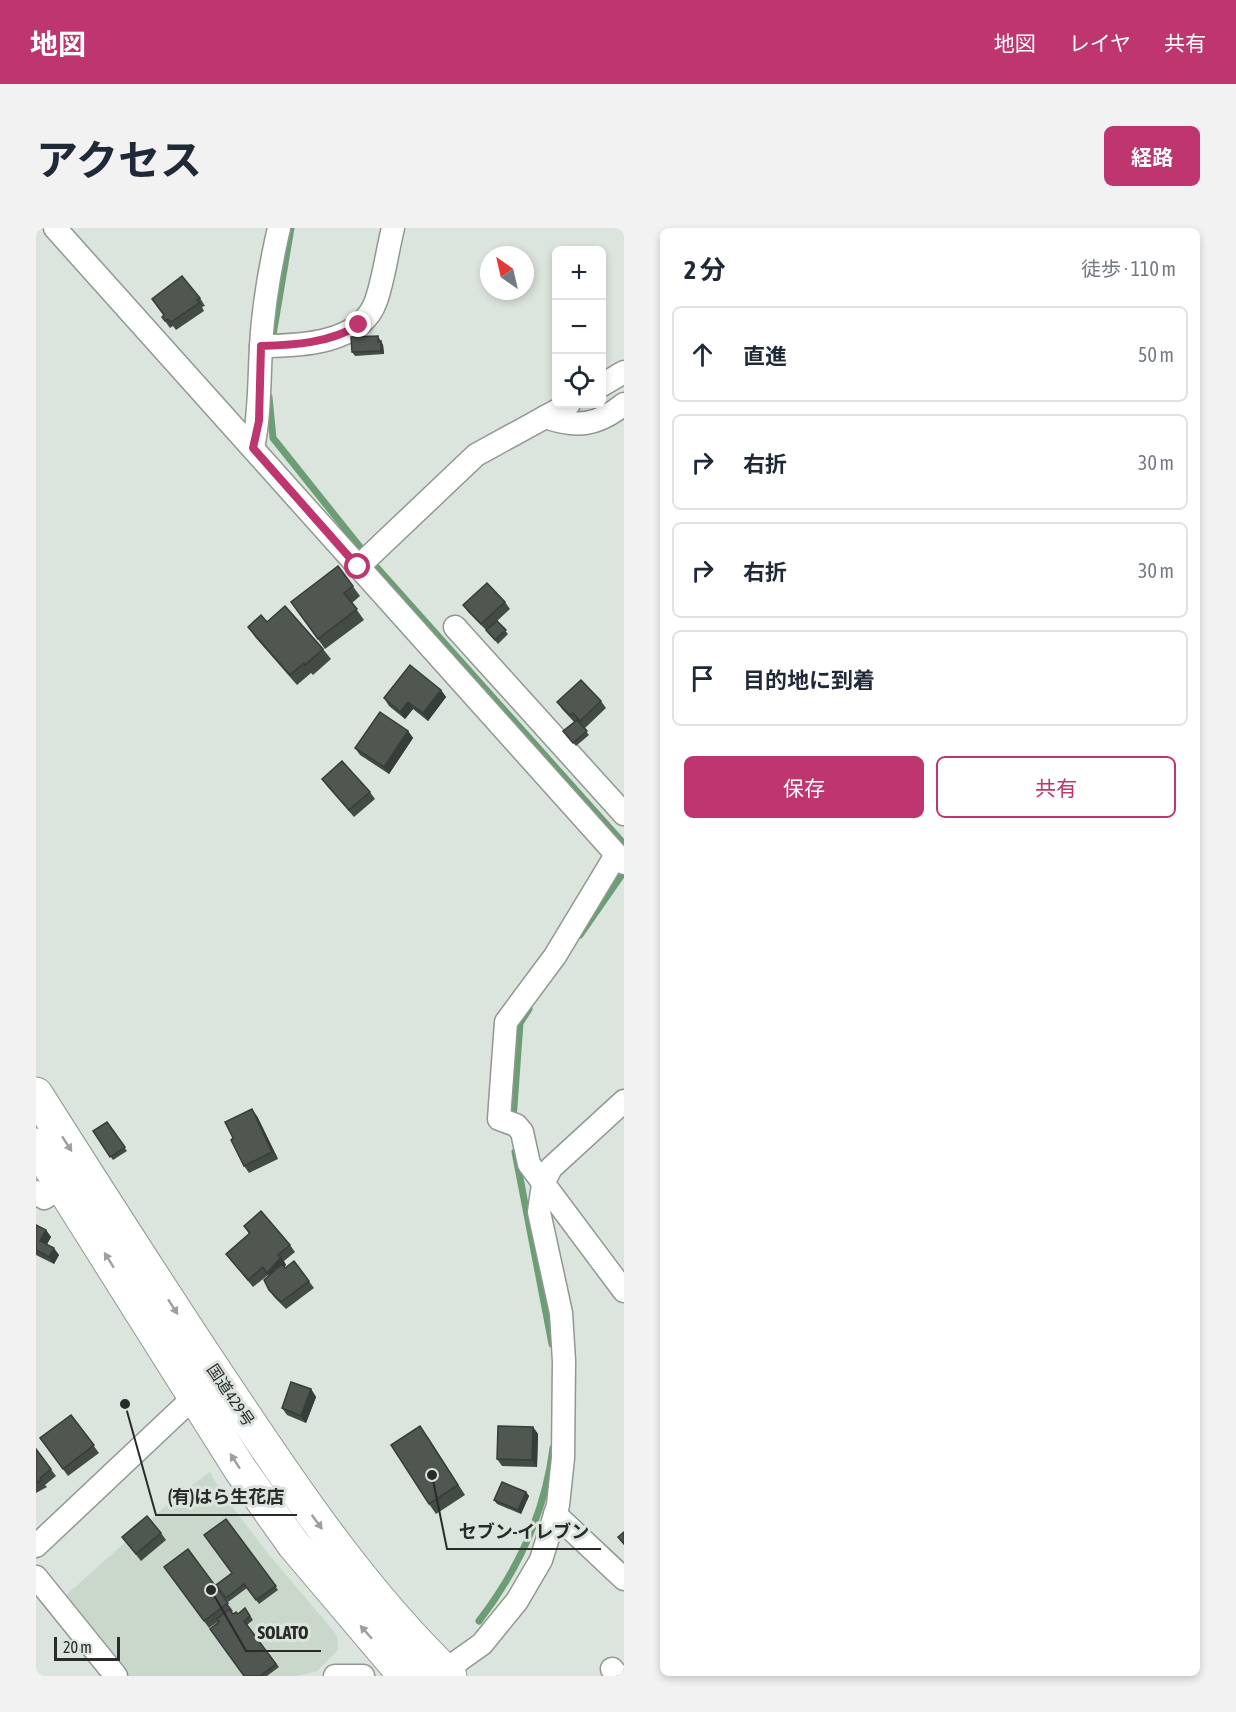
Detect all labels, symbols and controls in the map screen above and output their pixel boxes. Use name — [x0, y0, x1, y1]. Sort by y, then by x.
text: 地図 — [30, 28, 86, 60]
text: 地図 — [994, 31, 1036, 55]
text: レイヤ — [1069, 31, 1131, 55]
text: 共有 — [1164, 31, 1206, 55]
button: 経路 — [1104, 126, 1200, 186]
text: アクセス — [36, 136, 202, 184]
north arrow — [480, 246, 534, 300]
map controls — [552, 246, 606, 408]
button: + — [552, 246, 606, 300]
text: 2 分 — [684, 255, 726, 285]
text: 徒歩 · 110 m — [1081, 257, 1176, 280]
button: − — [552, 300, 606, 354]
route end — [345, 311, 371, 337]
icon: ahead — [686, 338, 719, 371]
text: 直進 — [743, 343, 787, 369]
text: 50 m — [1138, 343, 1174, 366]
button: locate — [552, 354, 606, 408]
icon: right — [686, 446, 719, 479]
text: 右折 — [743, 451, 787, 477]
text: 30 m — [1138, 451, 1174, 474]
route start — [344, 553, 370, 579]
icon: right — [686, 554, 719, 587]
text: 右折 — [743, 559, 787, 585]
text: 30 m — [1138, 559, 1174, 582]
icon: arrive — [686, 662, 719, 695]
text: 目的地に到着 — [743, 667, 875, 693]
button: 保存 — [684, 756, 924, 818]
button: 共有 — [936, 756, 1176, 818]
one-way arrow — [62, 1136, 73, 1152]
one-way arrow — [103, 1252, 114, 1268]
one-way arrow — [168, 1299, 179, 1316]
street label: 国道429号 — [204, 1361, 258, 1429]
one-way arrow — [229, 1453, 240, 1469]
callout: (有)はら生花店 — [156, 1479, 297, 1515]
text: (有)はら生花店 — [168, 1486, 284, 1507]
one-way arrow — [311, 1513, 323, 1529]
callout: セブン-イレブン — [447, 1513, 601, 1549]
text: セブン-イレブン — [459, 1521, 589, 1542]
callout: SOLATO — [246, 1615, 321, 1651]
text: SOLATO — [257, 1622, 309, 1643]
one-way arrow — [360, 1625, 373, 1640]
scale bar — [54, 1634, 120, 1662]
text: 20 m — [63, 1638, 92, 1656]

